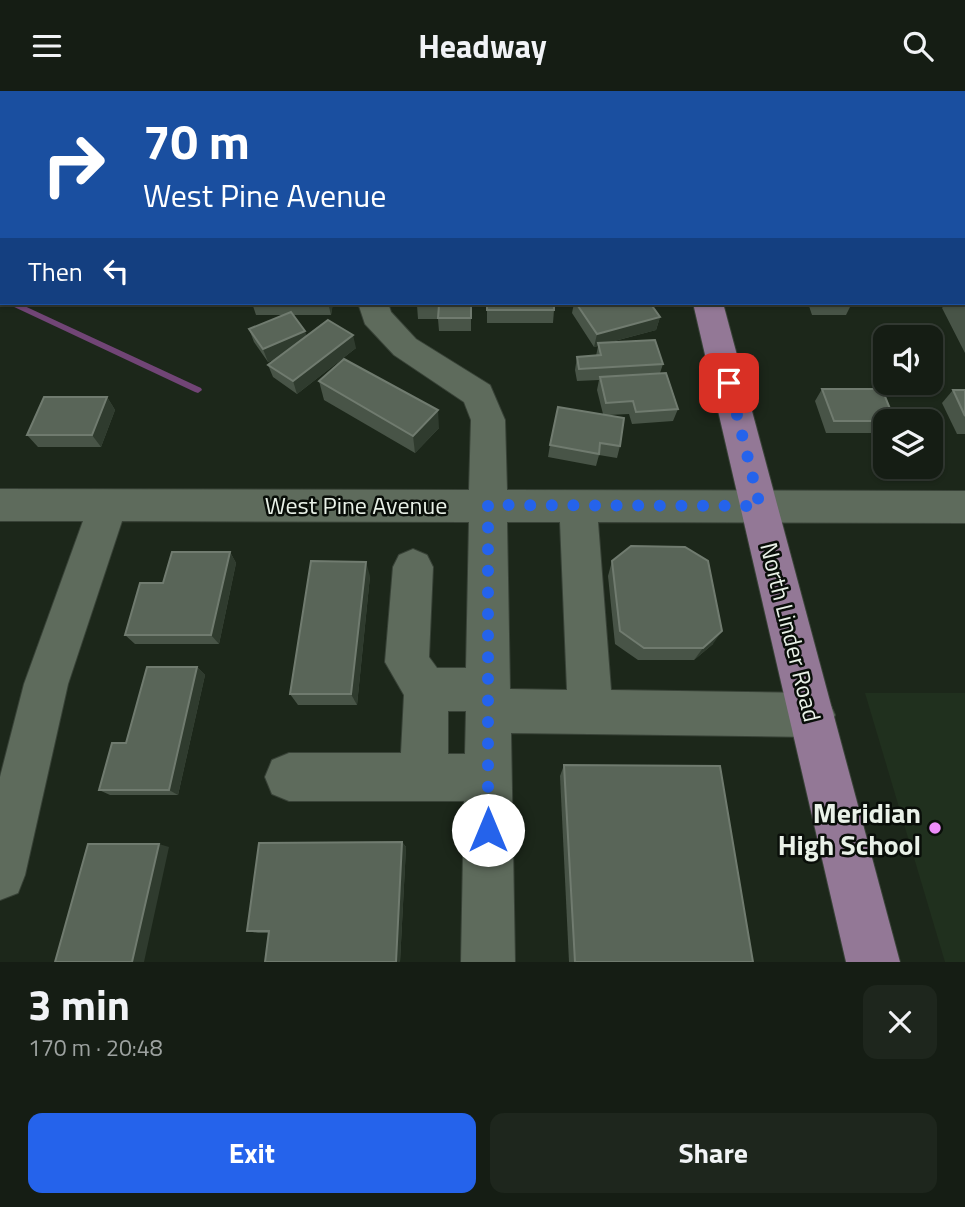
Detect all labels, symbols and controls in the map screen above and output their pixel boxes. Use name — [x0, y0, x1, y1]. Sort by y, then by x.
text: Headway — [418, 22, 547, 70]
icon: menu — [28, 27, 66, 65]
icon: search — [899, 27, 937, 65]
text: 70 m — [143, 103, 250, 178]
icon: right — [28, 119, 119, 210]
text: West Pine Avenue — [143, 171, 387, 219]
text: Then — [28, 252, 83, 291]
icon: left — [97, 252, 135, 290]
map controls — [873, 325, 943, 479]
button: sound — [873, 325, 943, 395]
pin — [699, 353, 759, 413]
icon: arrive — [710, 364, 748, 402]
button: layers — [873, 409, 943, 479]
street label: West Pine Avenue — [265, 487, 447, 523]
street label: North Linder Road — [751, 539, 831, 725]
place label: Meridian High School — [778, 791, 921, 866]
position arrow — [451, 793, 525, 867]
marker: Meridian High School — [927, 820, 943, 836]
text: 3 min — [28, 972, 130, 1036]
button: close — [863, 985, 937, 1059]
text: 170 m · 20:48 — [28, 1030, 163, 1065]
button: Exit — [28, 1113, 476, 1193]
button: Share — [490, 1113, 937, 1193]

